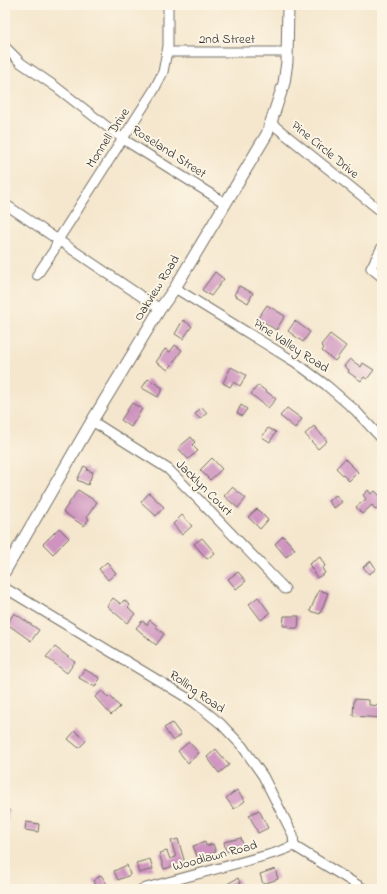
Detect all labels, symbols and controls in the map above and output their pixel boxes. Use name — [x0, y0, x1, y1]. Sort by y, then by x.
street label: 2nd Street — [199, 30, 256, 49]
street label: Monnell Drive — [81, 104, 135, 172]
street label: Pine Circle Drive — [287, 117, 363, 183]
street label: Roseland Street — [128, 121, 210, 184]
street label: Oakview Road — [129, 251, 185, 325]
street label: Pine Valley Road — [249, 314, 333, 379]
street label: Jacklyn Court — [171, 455, 237, 522]
street label: Rolling Road — [165, 666, 229, 719]
street label: Woodlawn Road — [171, 835, 260, 876]

